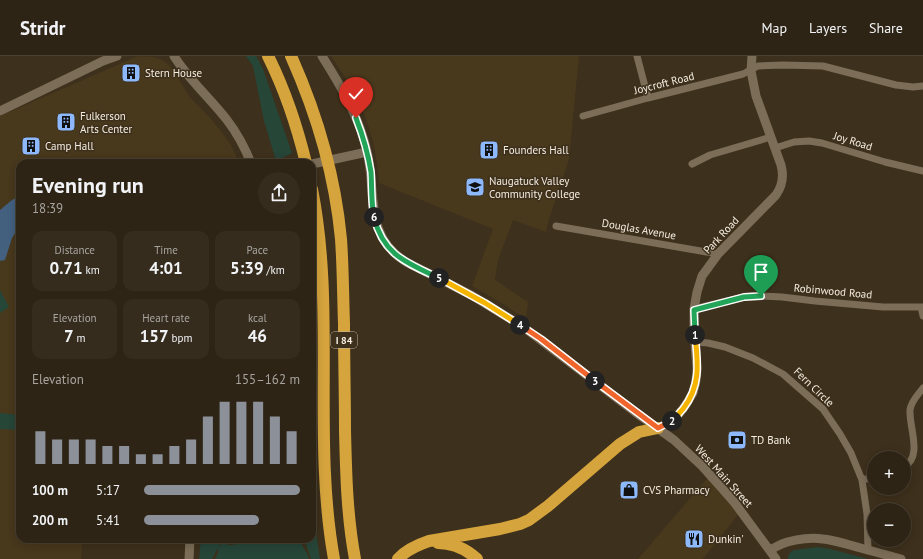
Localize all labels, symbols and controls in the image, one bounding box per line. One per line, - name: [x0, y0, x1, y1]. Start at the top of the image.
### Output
- text: Stridr: [20, 16, 65, 40]
- text: Map: [761, 19, 787, 37]
- text: Layers: [809, 19, 847, 37]
- text: Share: [869, 19, 903, 37]
- building icon: Stern House: [120, 62, 142, 84]
- place label: Stern House: [145, 66, 203, 80]
- street label: Joycroft Road: [631, 69, 696, 98]
- pin: [339, 77, 373, 118]
- icon: check: [345, 83, 367, 105]
- place label: Fulkerson Arts Center: [80, 109, 132, 136]
- building icon: Fulkerson Arts Center: [55, 111, 77, 133]
- street label: Joy Road: [831, 128, 874, 154]
- building icon: Camp Hall: [20, 135, 42, 157]
- place label: Camp Hall: [45, 139, 94, 153]
- building icon: Founders Hall: [478, 139, 500, 161]
- place label: Founders Hall: [503, 143, 569, 157]
- text: Evening run: [32, 171, 144, 199]
- button: share: [258, 172, 300, 214]
- place label: Naugatuck Valley Community College: [489, 174, 581, 201]
- school or university icon: Naugatuck Valley Community College: [464, 176, 486, 198]
- text: 18:39: [32, 200, 63, 217]
- pin: 6: [364, 207, 384, 227]
- text: 6: [371, 210, 377, 224]
- street label: Park Road: [700, 213, 742, 257]
- street label: Douglas Avenue: [601, 216, 678, 242]
- text: Distance: [55, 243, 95, 257]
- text: Time: [154, 243, 178, 257]
- text: Pace: [247, 243, 268, 257]
- pin: [744, 255, 778, 296]
- text: 0.71: [50, 257, 83, 279]
- text: 4:01: [149, 257, 183, 279]
- text: 5:39: [230, 257, 264, 279]
- icon: arrive: [750, 261, 772, 283]
- text: km: [83, 263, 100, 277]
- text: /km: [264, 263, 285, 277]
- pin: 5: [429, 268, 449, 288]
- text: 5: [436, 271, 442, 285]
- street label: Robinwood Road: [793, 281, 873, 301]
- text: Elevation: [53, 311, 97, 325]
- text: Heart rate: [142, 311, 190, 325]
- text: kcal: [248, 311, 267, 325]
- pin: 4: [510, 315, 530, 335]
- text: 4: [517, 318, 523, 332]
- text: 7: [64, 325, 74, 347]
- text: 157: [140, 325, 169, 347]
- text: 46: [248, 325, 267, 347]
- pin: 1: [685, 325, 705, 345]
- text: 1: [692, 328, 698, 342]
- text: m: [74, 331, 85, 345]
- text: bpm: [169, 331, 192, 345]
- road number: I 84: [331, 332, 357, 348]
- street label: Fern Circle: [791, 364, 837, 410]
- text: Elevation: [32, 371, 84, 388]
- text: 155–162 m: [235, 371, 300, 388]
- pin: 3: [585, 371, 605, 391]
- text: 3: [592, 374, 598, 388]
- pin: 2: [662, 411, 682, 431]
- text: 2: [669, 414, 675, 428]
- bank icon: TD Bank: [726, 429, 748, 451]
- place label: TD Bank: [751, 433, 791, 447]
- street label: West Main Street: [692, 442, 756, 510]
- map controls: [867, 451, 911, 547]
- button: +: [867, 451, 911, 495]
- shop icon: CVS Pharmacy: [618, 479, 640, 501]
- text: 100 m: [32, 482, 68, 499]
- text: 5:17: [96, 482, 120, 499]
- place label: CVS Pharmacy: [643, 483, 711, 497]
- button: −: [867, 503, 911, 547]
- text: 200 m: [32, 512, 68, 529]
- text: 5:41: [96, 512, 120, 529]
- restaurant icon: Dunkin': [683, 528, 705, 550]
- place label: Dunkin': [708, 532, 744, 546]

